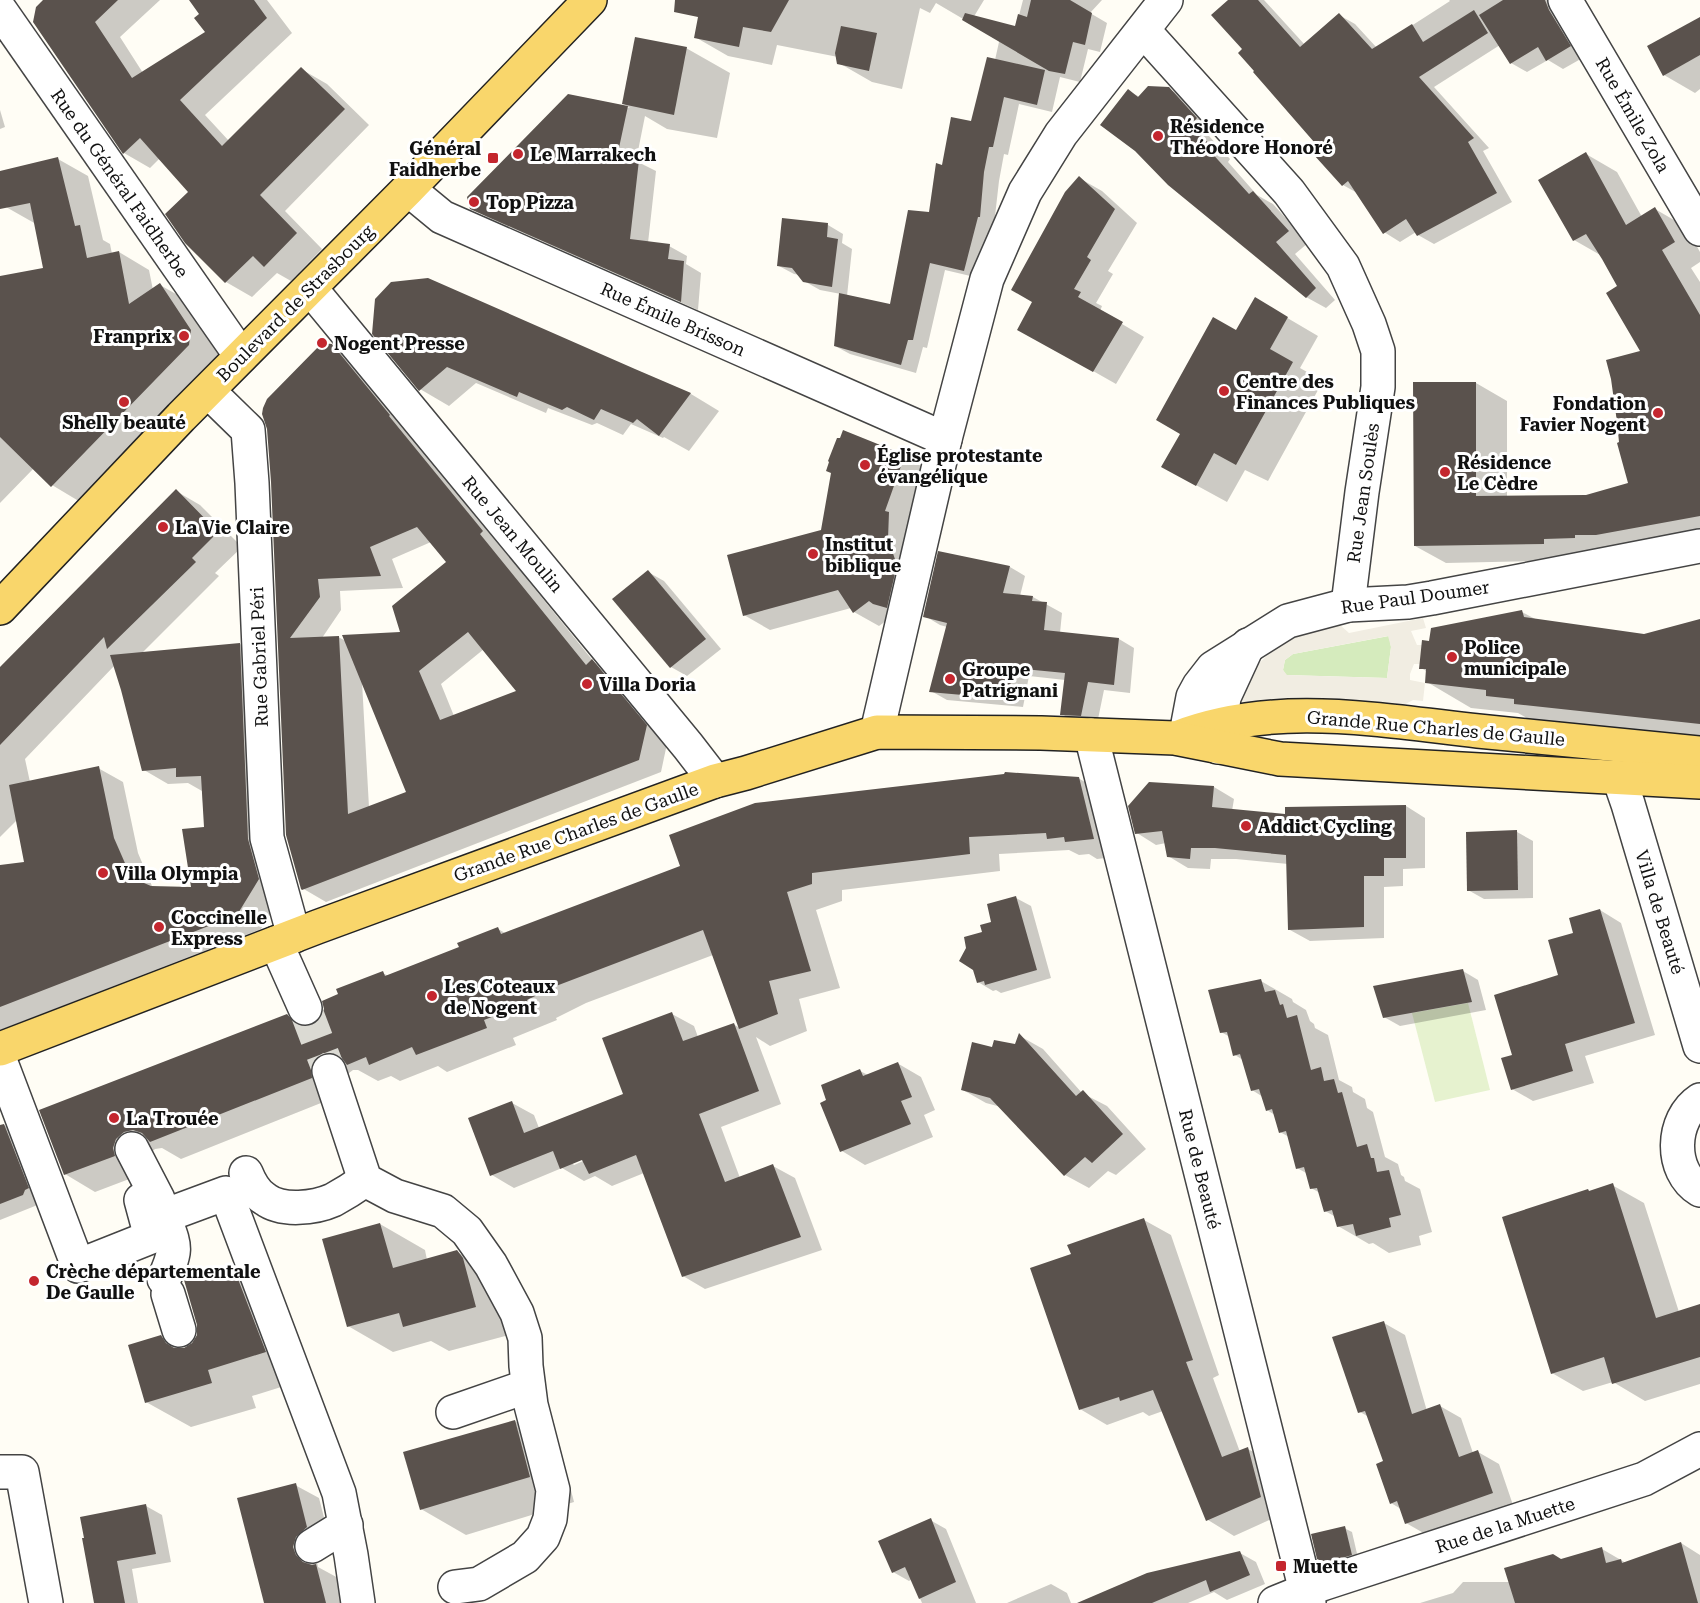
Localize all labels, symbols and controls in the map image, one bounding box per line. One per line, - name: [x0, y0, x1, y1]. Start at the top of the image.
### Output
- street label: Rue Émile Zola: [1592, 54, 1675, 176]
- street label: Rue du Général Faidherbe: [47, 85, 193, 281]
- place label: Résidence Théodore Honoré: [1170, 116, 1333, 158]
- marker: Résidence Théodore Honoré: [1151, 129, 1165, 143]
- place label: Général Faidherbe: [389, 138, 481, 180]
- place label: Le Marrakech: [530, 144, 656, 165]
- marker: Le Marrakech: [511, 147, 525, 161]
- marker: Général Faidherbe: [486, 151, 500, 165]
- place label: Top Pizza: [486, 192, 574, 213]
- marker: Top Pizza: [467, 195, 481, 209]
- street label: Boulevard de Strasbourg: [212, 220, 378, 386]
- street label: Rue Émile Brisson: [597, 278, 749, 361]
- place label: Franprix: [93, 326, 172, 347]
- marker: Franprix: [177, 329, 191, 343]
- place label: Nogent Presse: [334, 333, 465, 354]
- marker: Nogent Presse: [315, 336, 329, 350]
- place label: Centre des Finances Publiques: [1236, 371, 1415, 413]
- marker: Centre des Finances Publiques: [1217, 384, 1231, 398]
- place label: Fondation Favier Nogent: [1520, 393, 1646, 435]
- marker: Shelly beauté: [117, 395, 131, 409]
- marker: Fondation Favier Nogent: [1651, 406, 1665, 420]
- place label: Shelly beauté: [62, 412, 186, 433]
- street label: Rue Jean Soulès: [1343, 422, 1383, 564]
- place label: Église protestante évangélique: [877, 444, 1043, 487]
- place label: Résidence Le Cèdre: [1457, 452, 1552, 494]
- marker: Église protestante évangélique: [858, 458, 872, 472]
- marker: Résidence Le Cèdre: [1438, 465, 1452, 479]
- street label: Rue Jean Moulin: [458, 471, 568, 597]
- place label: La Vie Claire: [175, 517, 290, 538]
- marker: La Vie Claire: [156, 520, 170, 534]
- place label: Institut biblique: [825, 534, 902, 576]
- marker: Institut biblique: [806, 547, 820, 561]
- street label: Rue Paul Doumer: [1339, 576, 1491, 618]
- street label: Rue Gabriel Péri: [246, 586, 272, 728]
- place label: Police municipale: [1464, 637, 1567, 679]
- marker: Police municipale: [1445, 650, 1459, 664]
- place label: Groupe Patrignani: [962, 659, 1058, 701]
- marker: Groupe Patrignani: [943, 672, 957, 686]
- place label: Villa Doria: [599, 674, 696, 695]
- marker: Villa Doria: [580, 677, 594, 691]
- street label: Grande Rue Charles de Gaulle: [1306, 706, 1566, 750]
- street label: Grande Rue Charles de Gaulle: [451, 778, 701, 886]
- place label: Addict Cycling: [1258, 816, 1393, 837]
- marker: Addict Cycling: [1239, 819, 1253, 833]
- street label: Villa de Beauté: [1631, 847, 1689, 977]
- place label: Villa Olympia: [115, 863, 239, 884]
- marker: Villa Olympia: [96, 866, 110, 880]
- place label: Coccinelle Express: [171, 907, 267, 949]
- marker: Coccinelle Express: [152, 920, 166, 934]
- place label: Les Coteaux de Nogent: [444, 976, 555, 1018]
- marker: Les Coteaux de Nogent: [425, 989, 439, 1003]
- street label: Rue de Beauté: [1175, 1107, 1225, 1231]
- place label: La Trouée: [126, 1108, 219, 1129]
- marker: La Trouée: [107, 1111, 121, 1125]
- place label: Crèche départementale De Gaulle: [46, 1261, 261, 1303]
- marker: Crèche départementale De Gaulle: [27, 1274, 41, 1288]
- street label: Rue de la Muette: [1433, 1493, 1577, 1557]
- place label: Muette: [1293, 1556, 1358, 1577]
- marker: Muette: [1274, 1559, 1288, 1573]

